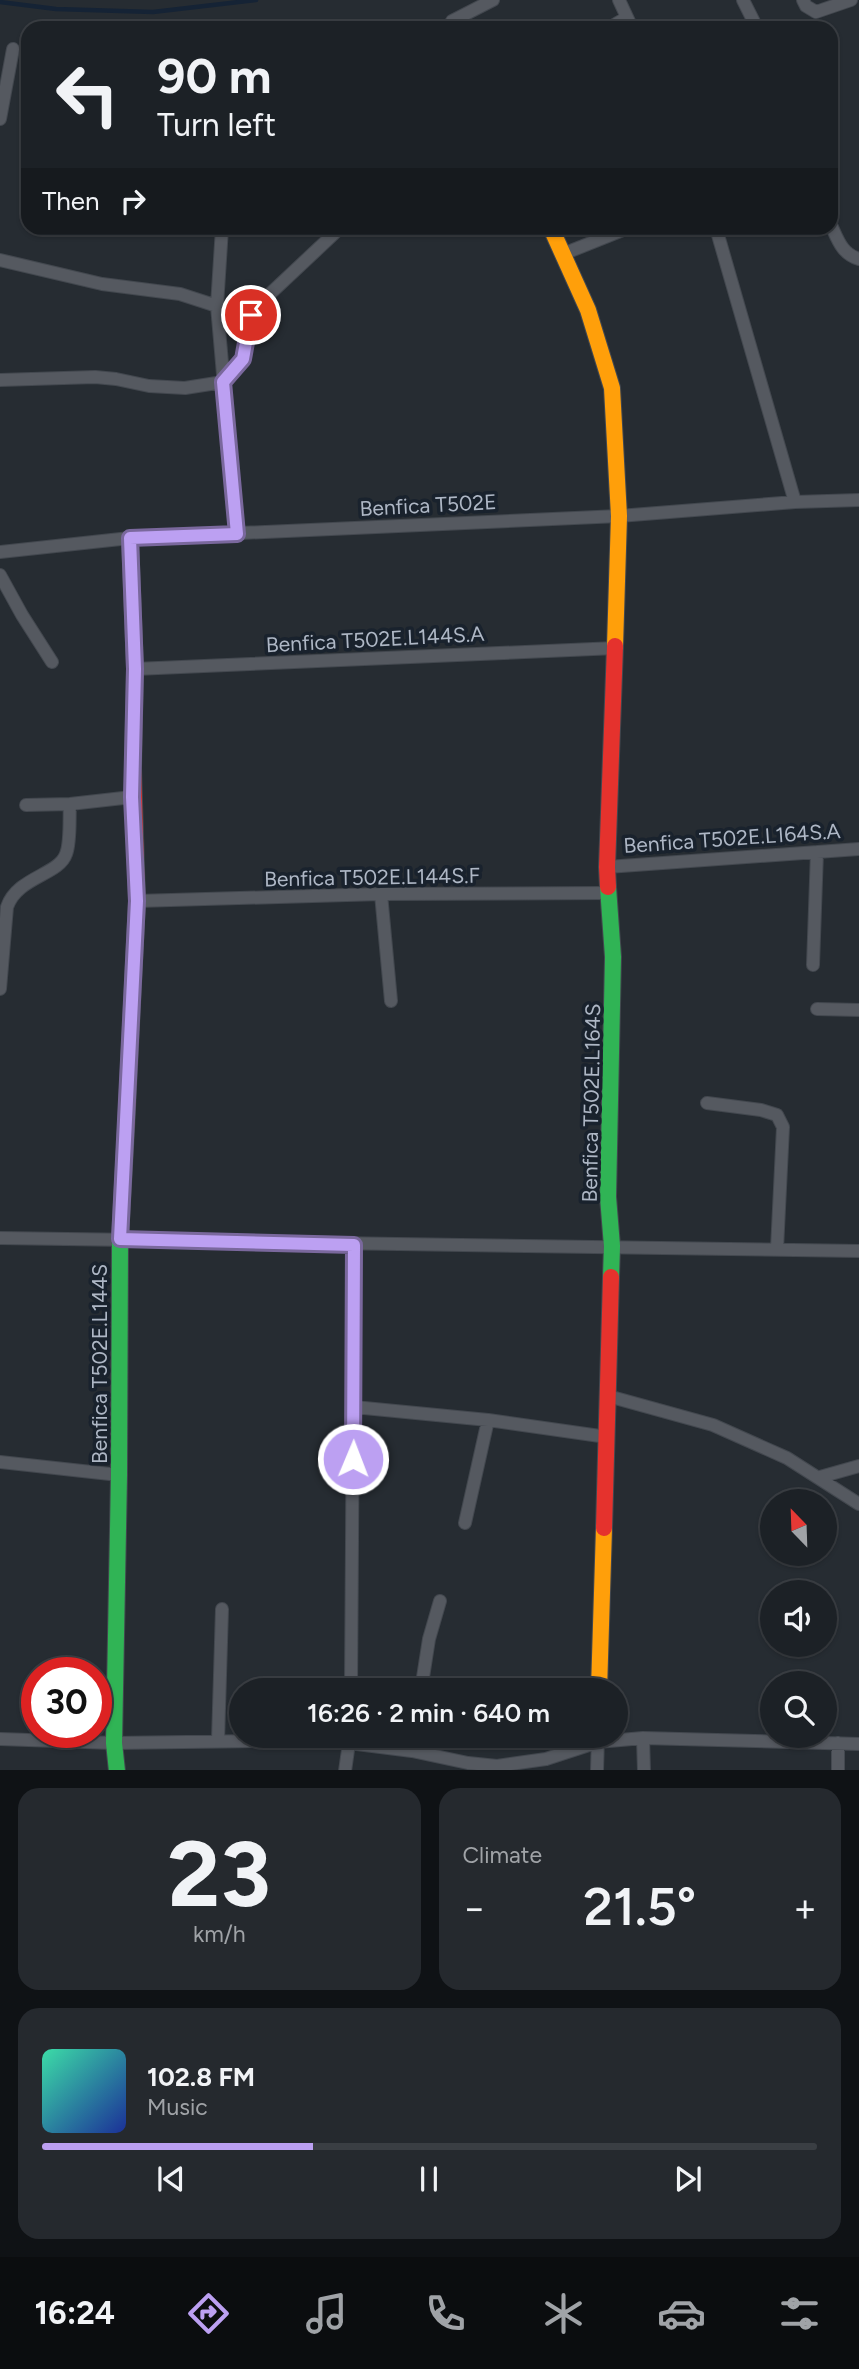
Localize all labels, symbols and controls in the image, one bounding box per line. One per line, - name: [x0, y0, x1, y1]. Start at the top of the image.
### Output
- text: 90 m: [157, 46, 272, 105]
- icon: left: [42, 49, 133, 140]
- text: Turn left: [157, 106, 276, 144]
- icon: right: [114, 182, 152, 220]
- text: Then: [42, 185, 100, 217]
- pin: [221, 285, 281, 345]
- icon: arrive: [232, 296, 270, 334]
- street label: Benfica T502E: [359, 489, 497, 521]
- street label: Benfica T502E.L144S.A: [265, 621, 485, 657]
- street label: Benfica T502E.L164S.A: [623, 818, 841, 858]
- street label: Benfica T502E.L144S.F: [264, 863, 480, 891]
- street label: Benfica T502E.L164S: [577, 1003, 605, 1203]
- street label: Benfica T502E.L144S: [87, 1264, 112, 1464]
- position arrow: [316, 1422, 390, 1496]
- north arrow: [760, 1489, 836, 1566]
- map controls: [760, 1489, 837, 1748]
- button: sound: [760, 1580, 837, 1657]
- speed limit sign: 30: [21, 1657, 112, 1748]
- button: search: [760, 1671, 837, 1748]
- text: 16:26 · 2 min · 640 m: [307, 1697, 550, 1729]
- text: 23: [168, 1820, 271, 1929]
- text: Climate: [463, 1841, 542, 1869]
- text: 21.5°: [583, 1876, 696, 1938]
- text: −: [463, 1885, 486, 1931]
- text: +: [793, 1885, 817, 1931]
- text: km/h: [193, 1920, 246, 1948]
- text: 102.8 FM: [147, 2061, 255, 2093]
- text: Music: [147, 2093, 208, 2121]
- icon: previous: [152, 2160, 190, 2198]
- icon: pause: [410, 2160, 448, 2198]
- icon: next: [669, 2160, 707, 2198]
- icon: directions: [184, 2289, 233, 2338]
- icon: music: [302, 2289, 351, 2338]
- icon: phone: [421, 2289, 470, 2338]
- icon: climate: [539, 2289, 588, 2338]
- icon: car: [657, 2289, 706, 2338]
- icon: filters: [775, 2289, 824, 2338]
- text: 16:24: [35, 2294, 115, 2332]

